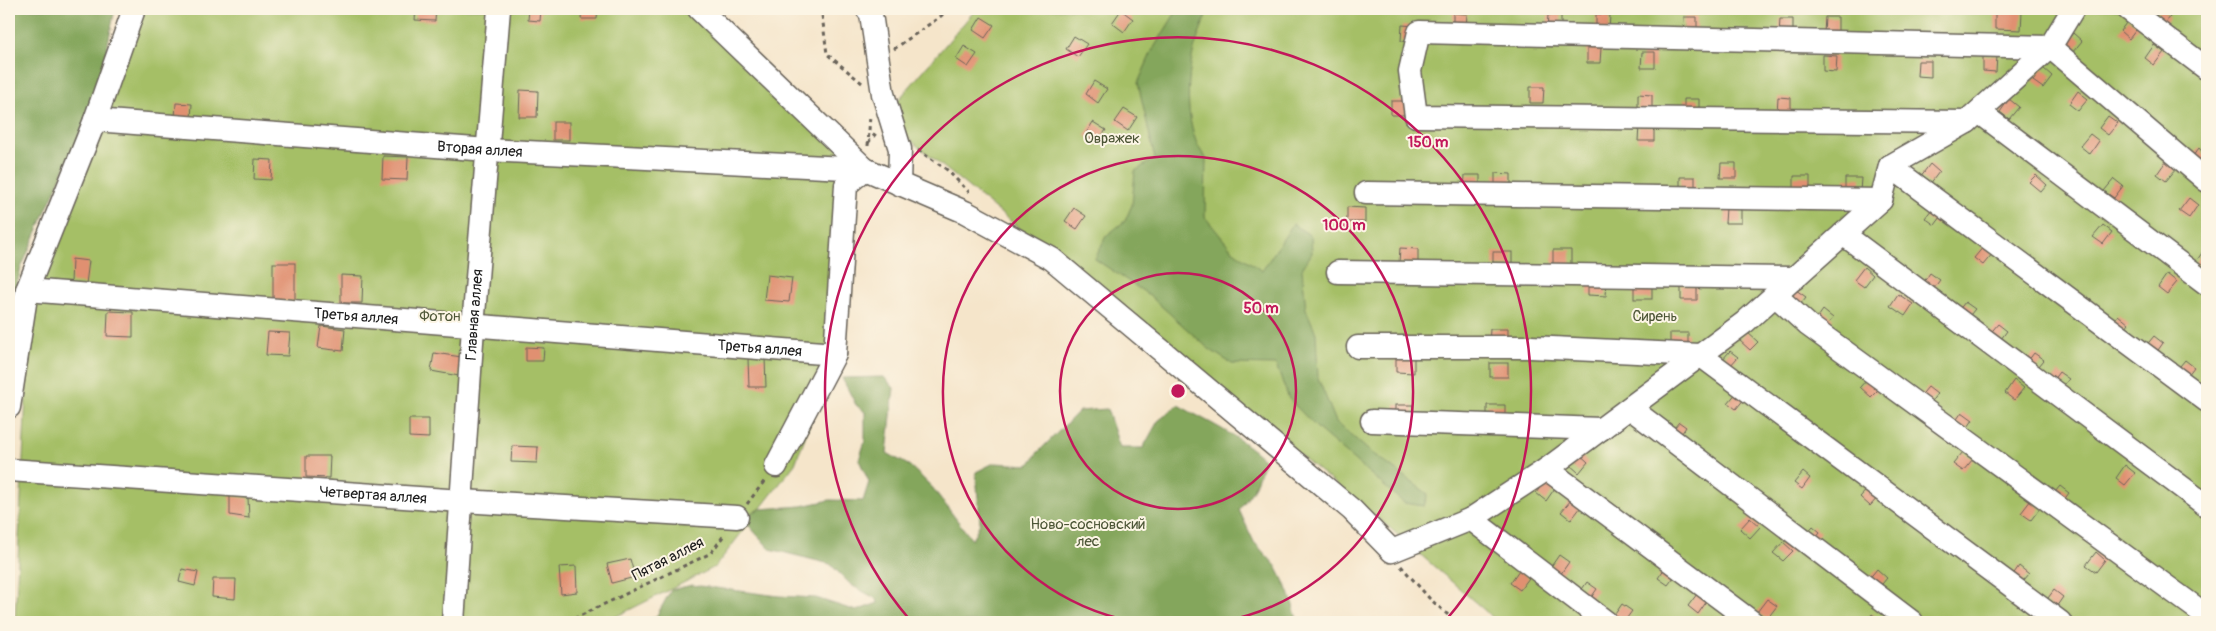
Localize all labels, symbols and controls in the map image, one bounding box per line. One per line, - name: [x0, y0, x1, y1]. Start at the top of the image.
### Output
- park label: Овражек: [1084, 129, 1140, 148]
- text: 150 m: [1408, 133, 1448, 152]
- street label: Вторая аллея: [436, 137, 523, 161]
- text: 100 m: [1323, 216, 1365, 235]
- street label: Главная аллея: [461, 268, 487, 361]
- text: 50 m: [1244, 299, 1278, 318]
- street label: Третья аллея: [313, 303, 399, 329]
- park label: Фотон: [419, 307, 461, 326]
- park label: Сирень: [1633, 307, 1677, 326]
- street label: Третья аллея: [717, 335, 803, 361]
- centre of rings: [1169, 382, 1187, 400]
- street label: Четвертая аллея: [319, 482, 428, 508]
- park label: Ново-сосновский лес: [1031, 515, 1145, 551]
- street label: Пятая аллея: [629, 533, 707, 585]

